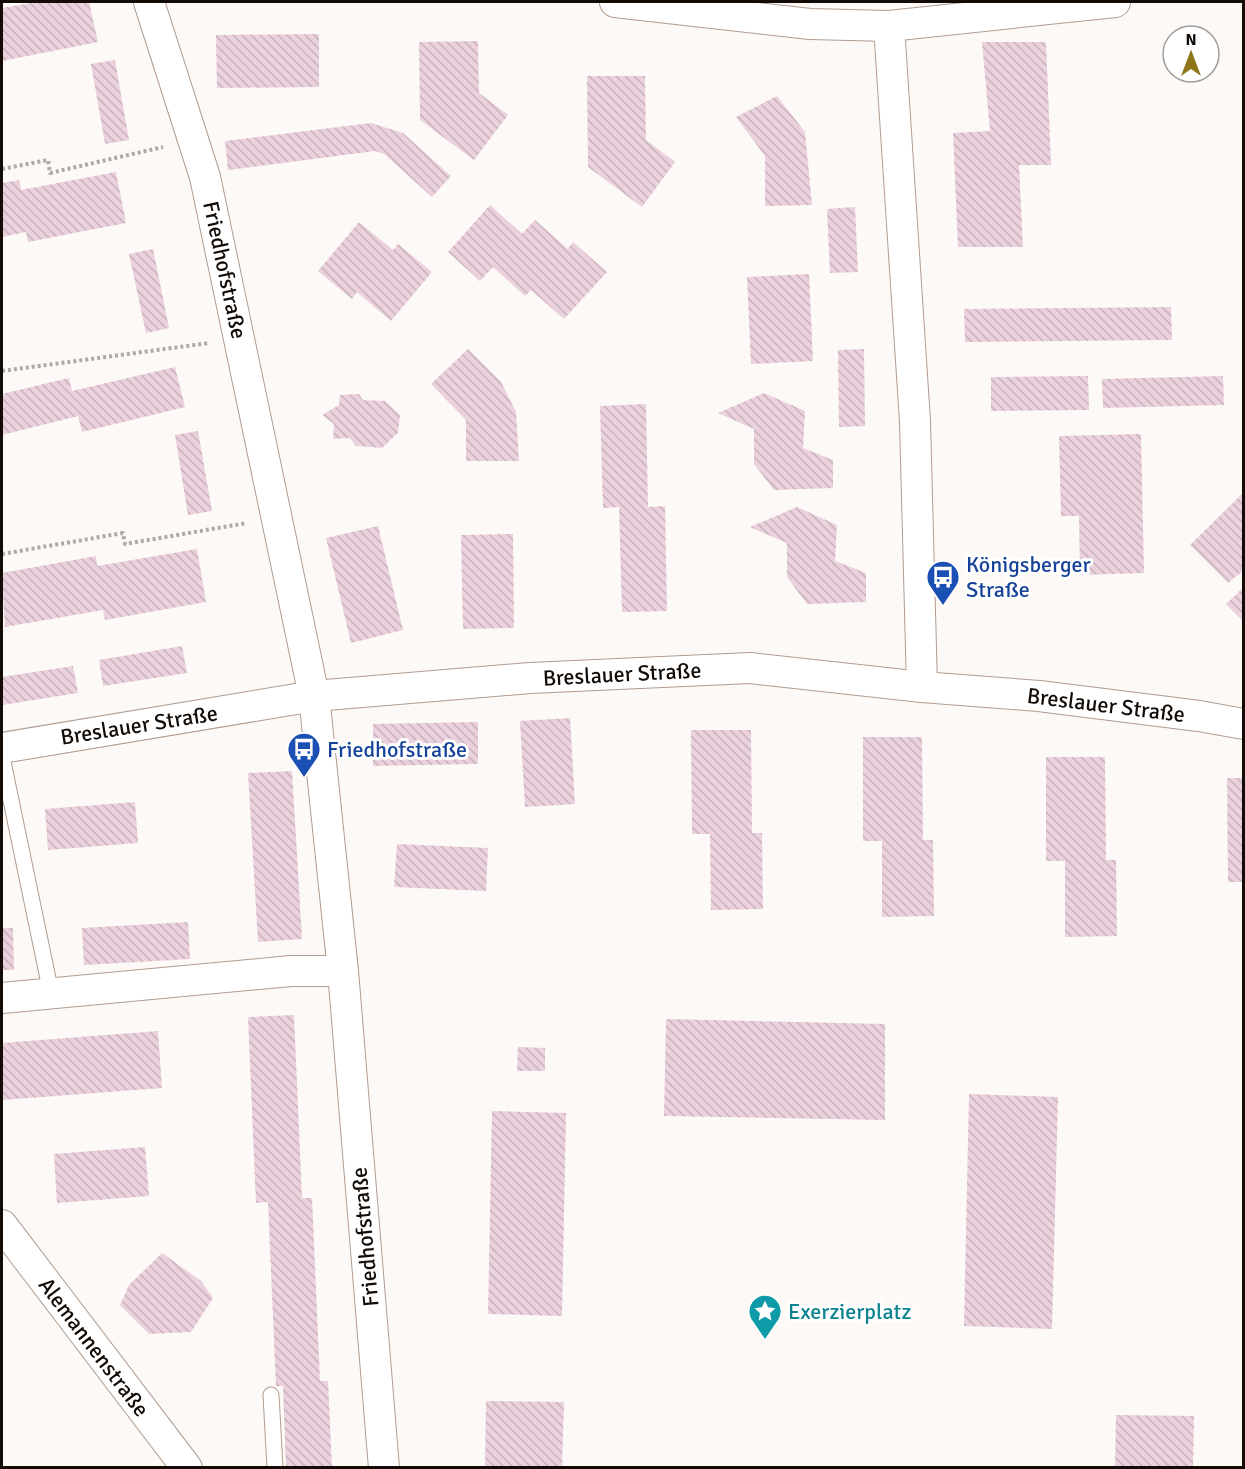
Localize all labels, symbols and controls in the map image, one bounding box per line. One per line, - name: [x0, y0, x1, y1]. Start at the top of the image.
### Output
- north arrow: [1161, 24, 1221, 84]
- text: N: [1185, 30, 1197, 50]
- street label: Friedhofstraße: [197, 199, 253, 341]
- place label: Königsberger Straße: [966, 551, 1091, 603]
- bus stop icon: Königsberger Straße: [925, 559, 961, 606]
- street label: Breslauer Straße: [542, 656, 702, 692]
- street label: Breslauer Straße: [1026, 682, 1186, 728]
- street label: Breslauer Straße: [59, 699, 219, 751]
- bus stop icon: Friedhofstraße: [286, 731, 322, 778]
- place label: Friedhofstraße: [327, 736, 467, 763]
- street label: Friedhofstraße: [345, 1166, 385, 1308]
- street label: Alemannenstraße: [33, 1272, 155, 1422]
- place icon: Exerzierplatz: [747, 1293, 783, 1340]
- place label: Exerzierplatz: [788, 1298, 911, 1325]

